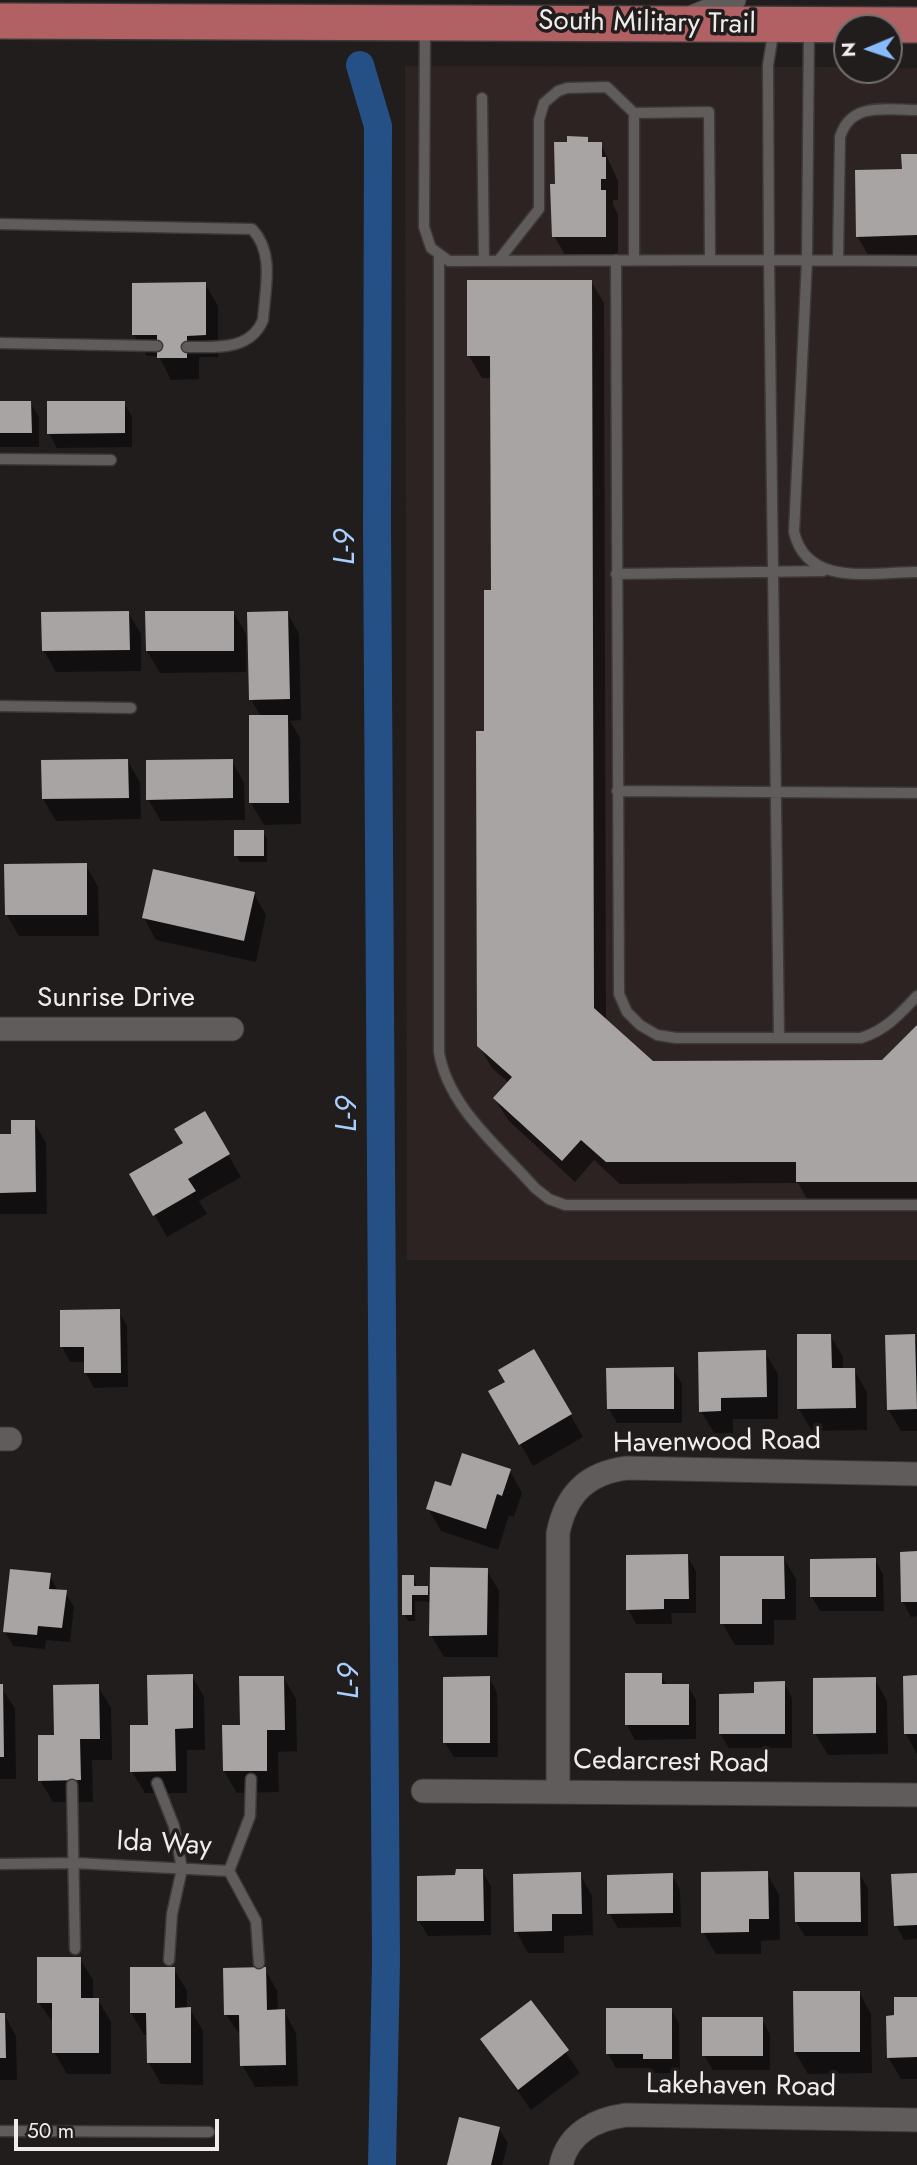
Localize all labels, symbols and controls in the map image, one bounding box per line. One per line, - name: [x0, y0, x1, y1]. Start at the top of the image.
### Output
- street label: South Military Trail: [538, 5, 756, 43]
- north arrow: [833, 14, 903, 84]
- text: N: [835, 42, 862, 58]
- water label: L-9: [329, 529, 365, 565]
- street label: Sunrise Drive: [37, 982, 195, 1016]
- water label: L-9: [331, 1096, 367, 1132]
- street label: Havenwood Road: [613, 1424, 821, 1462]
- water label: L-9: [333, 1663, 369, 1699]
- street label: Cedarcrest Road: [573, 1744, 769, 1782]
- street label: Ida Way: [116, 1826, 212, 1864]
- street label: Lakehaven Road: [646, 2069, 836, 2105]
- scale bar: [18, 2106, 222, 2150]
- text: 50 m: [27, 2116, 74, 2146]

